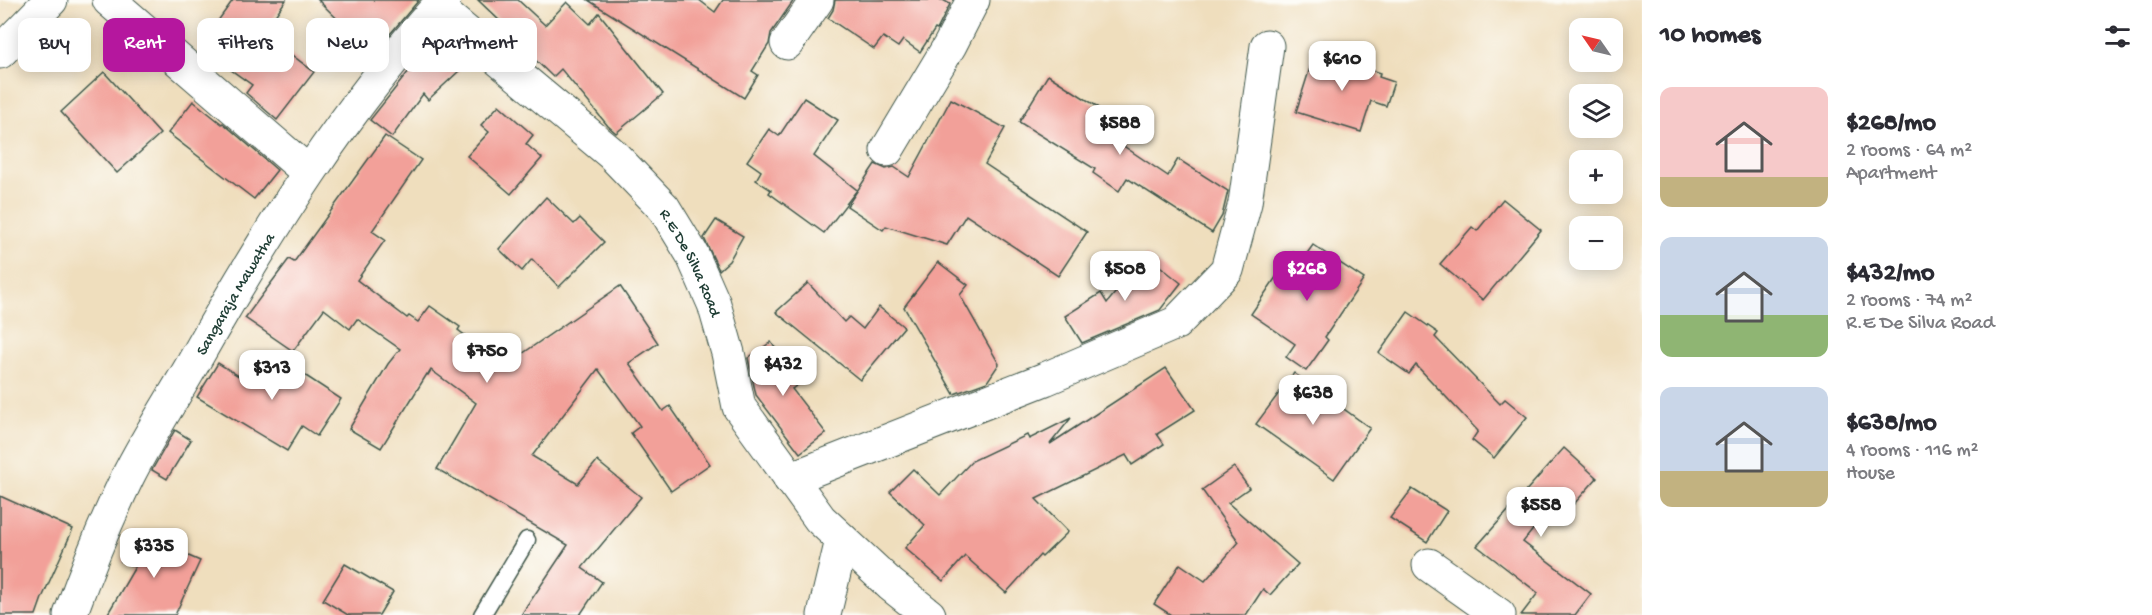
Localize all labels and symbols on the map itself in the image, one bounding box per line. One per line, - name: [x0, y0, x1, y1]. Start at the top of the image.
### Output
- north arrow: [1569, 18, 1623, 72]
- pin: $610: [1306, 41, 1378, 92]
- pin: $588: [1084, 105, 1156, 156]
- street label: R.E De Silva Road: [654, 206, 724, 321]
- street label: Sangaraja Mawatha: [194, 229, 281, 360]
- pin: $508: [1089, 251, 1161, 302]
- pin: $268: [1271, 251, 1343, 302]
- pin: $750: [451, 333, 523, 384]
- pin: $432: [747, 346, 819, 397]
- pin: $313: [236, 350, 308, 401]
- pin: $638: [1277, 375, 1349, 426]
- pin: $558: [1505, 487, 1577, 538]
- pin: $335: [118, 528, 190, 579]

